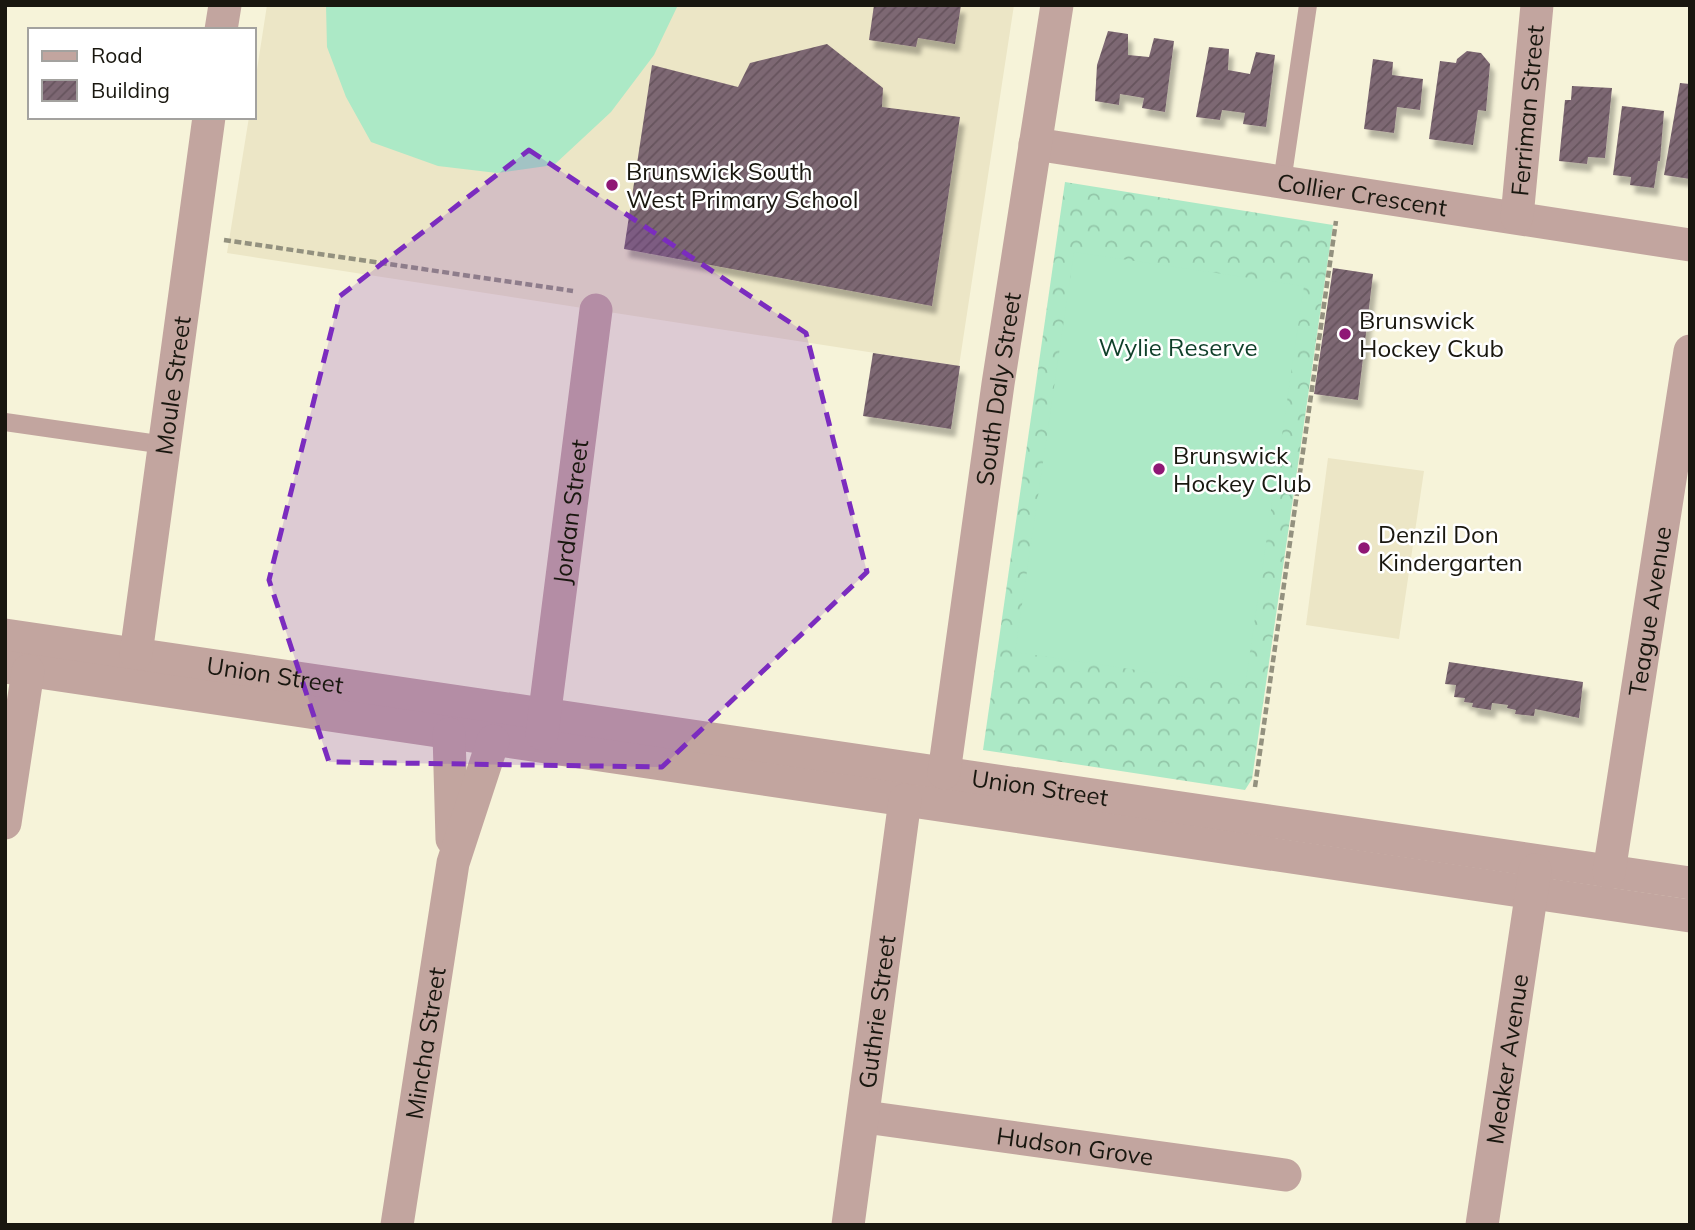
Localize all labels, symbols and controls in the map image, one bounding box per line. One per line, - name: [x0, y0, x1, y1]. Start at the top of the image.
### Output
- street label: Ferriman Street: [1504, 24, 1550, 197]
- legend: [28, 28, 256, 119]
- text: Road: [91, 42, 142, 68]
- text: Building: [91, 77, 170, 103]
- place label: Brunswick South West Primary School: [626, 156, 859, 214]
- street label: Collier Crescent: [1275, 167, 1449, 222]
- marker: Brunswick South West Primary School: [604, 177, 620, 193]
- street label: South Daly Street: [969, 290, 1027, 487]
- place label: Brunswick Hockey Ckub: [1359, 305, 1504, 363]
- street label: Moule Street: [148, 314, 197, 457]
- marker: Brunswick Hockey Ckub: [1337, 326, 1353, 342]
- park label: Wylie Reserve: [1099, 332, 1257, 362]
- street label: Jordan Street: [546, 438, 594, 586]
- place label: Brunswick Hockey Club: [1173, 440, 1311, 498]
- marker: Brunswick Hockey Club: [1151, 461, 1167, 477]
- place label: Denzil Don Kindergarten: [1378, 519, 1523, 577]
- street label: Teague Avenue: [1622, 524, 1678, 698]
- marker: Denzil Don Kindergarten: [1356, 540, 1372, 556]
- street label: Union Street: [205, 650, 345, 700]
- street label: Union Street: [970, 762, 1110, 812]
- street label: Guthrie Street: [851, 934, 902, 1090]
- street label: Mincha Street: [399, 965, 452, 1121]
- street label: Meaker Avenue: [1479, 972, 1534, 1146]
- street label: Hudson Grove: [995, 1120, 1155, 1172]

